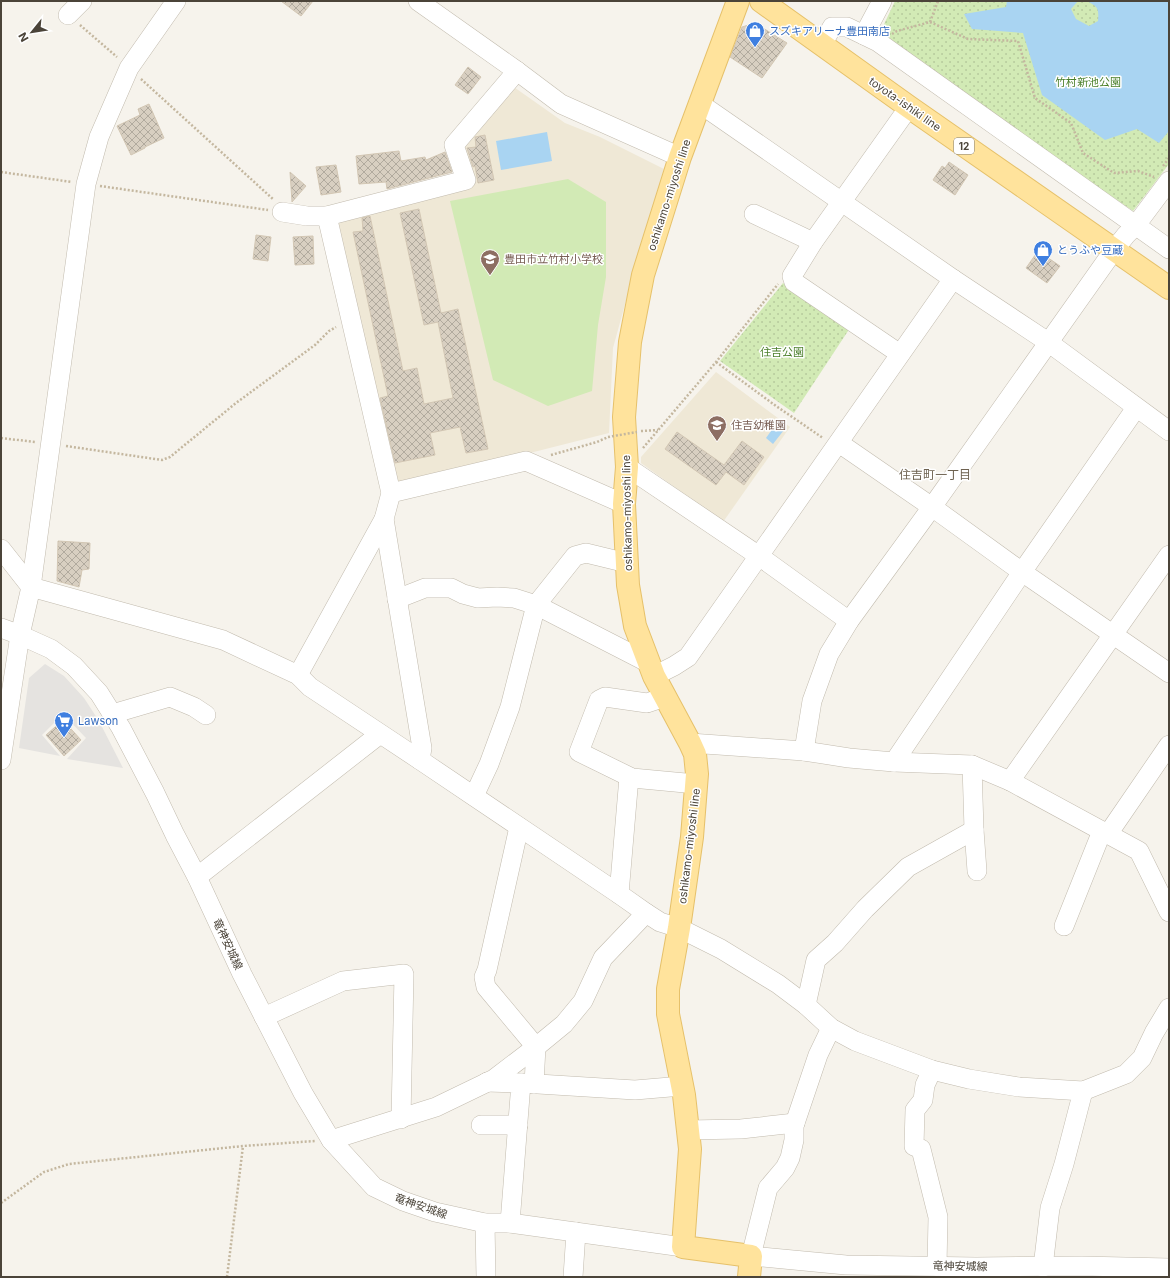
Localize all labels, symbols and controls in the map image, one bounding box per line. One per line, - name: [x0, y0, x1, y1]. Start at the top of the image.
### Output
- north arrow: [12, 12, 52, 52]
- shop icon: スズキアリーナ豊田南店: [744, 20, 766, 48]
- place label: スズキアリーナ豊田南店: [769, 24, 890, 38]
- text: N: [15, 30, 31, 44]
- street label: toyota-ishiki line: [866, 74, 944, 134]
- park label: 竹村新池公園: [1055, 75, 1121, 89]
- street label: oshikamo-miyoshi line: [644, 138, 694, 252]
- road number: 12: [954, 138, 974, 154]
- shop icon: とうふや豆蔵: [1032, 239, 1054, 267]
- place label: とうふや豆蔵: [1057, 243, 1123, 257]
- school or university icon: 豊田市立竹村小学校: [479, 248, 501, 276]
- place label: 豊田市立竹村小学校: [504, 252, 603, 266]
- park label: 住吉公園: [760, 345, 804, 359]
- school or university icon: 住吉幼稚園: [706, 414, 728, 442]
- place label: 住吉幼稚園: [731, 418, 786, 432]
- street label: oshikamo-miyoshi line: [619, 455, 635, 571]
- district label: 住吉町一丁目: [899, 467, 971, 482]
- supermarket icon: Lawson: [53, 710, 75, 738]
- place label: Lawson: [78, 714, 118, 728]
- street label: oshikamo-miyoshi line: [675, 787, 703, 905]
- street label: 竜神安城線: [210, 916, 246, 972]
- street label: 竜神安城線: [393, 1190, 449, 1222]
- street label: 竜神安城線: [932, 1259, 988, 1273]

